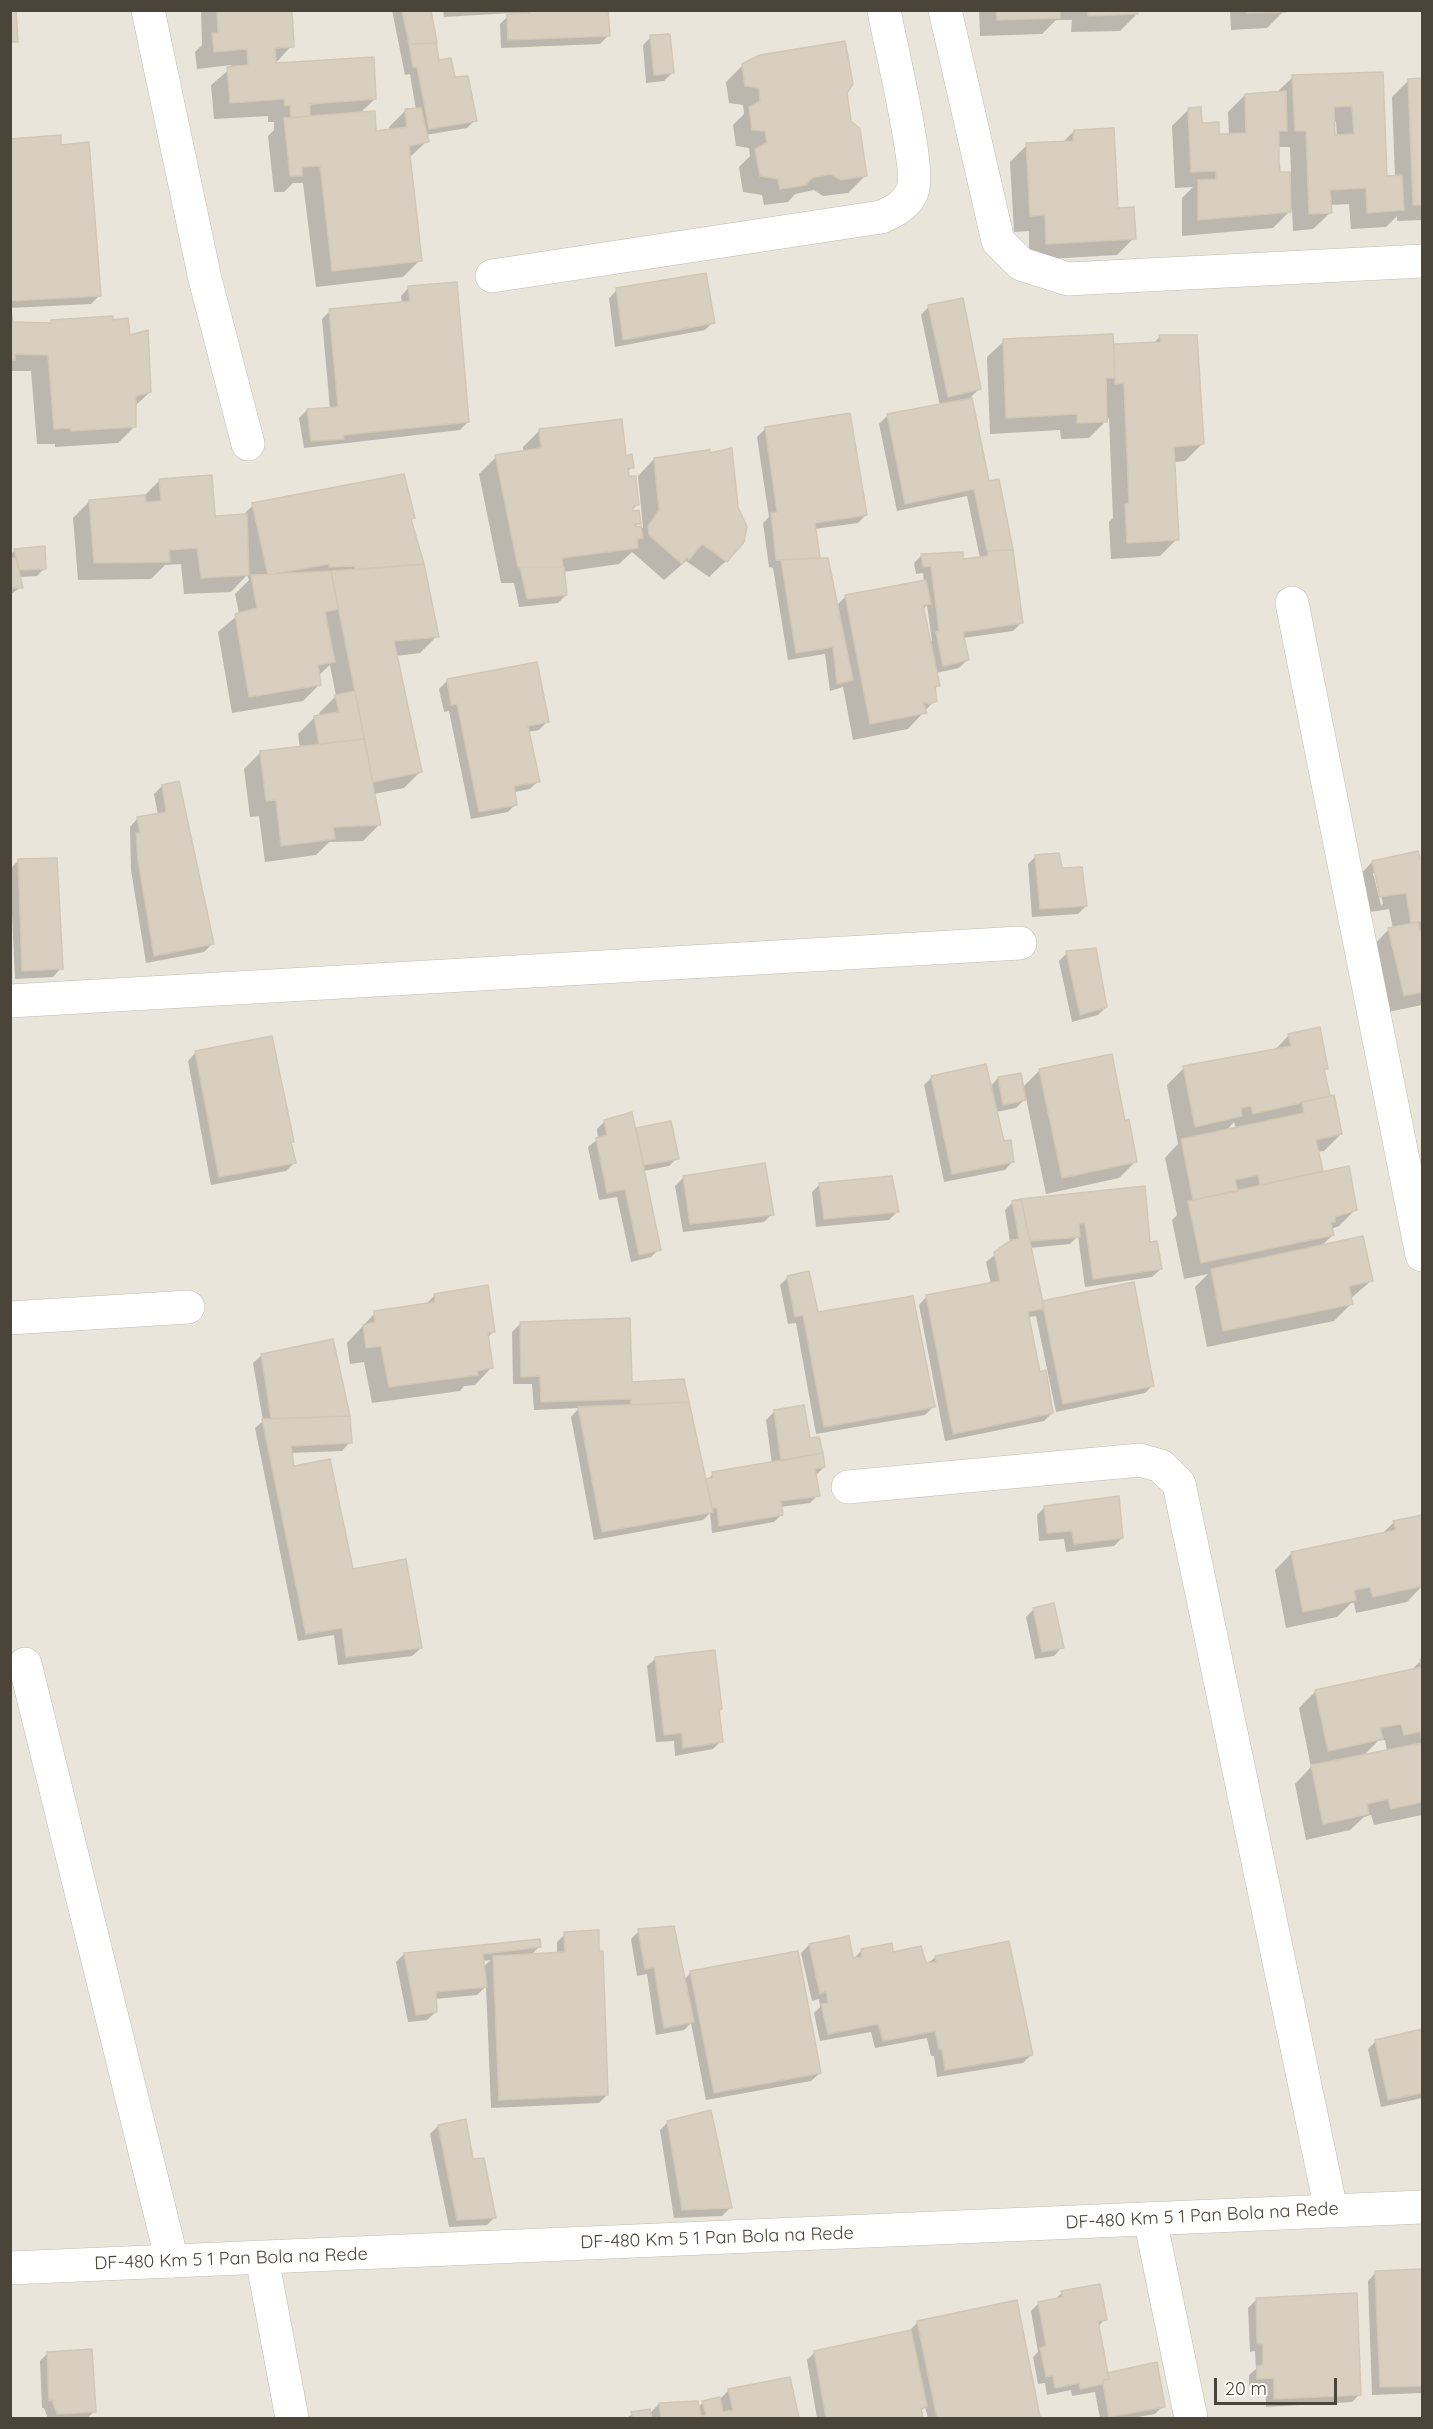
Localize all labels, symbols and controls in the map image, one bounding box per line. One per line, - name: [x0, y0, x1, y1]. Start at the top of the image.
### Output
- street label: DF-480 Km 5 1 Pan Bola na Rede: [1065, 2198, 1339, 2234]
- street label: DF-480 Km 5 1 Pan Bola na Rede: [580, 2222, 854, 2254]
- street label: DF-480 Km 5 1 Pan Bola na Rede: [94, 2243, 368, 2275]
- scale bar: [1217, 2366, 1340, 2404]
- text: 20 m: [1225, 2377, 1267, 2400]

